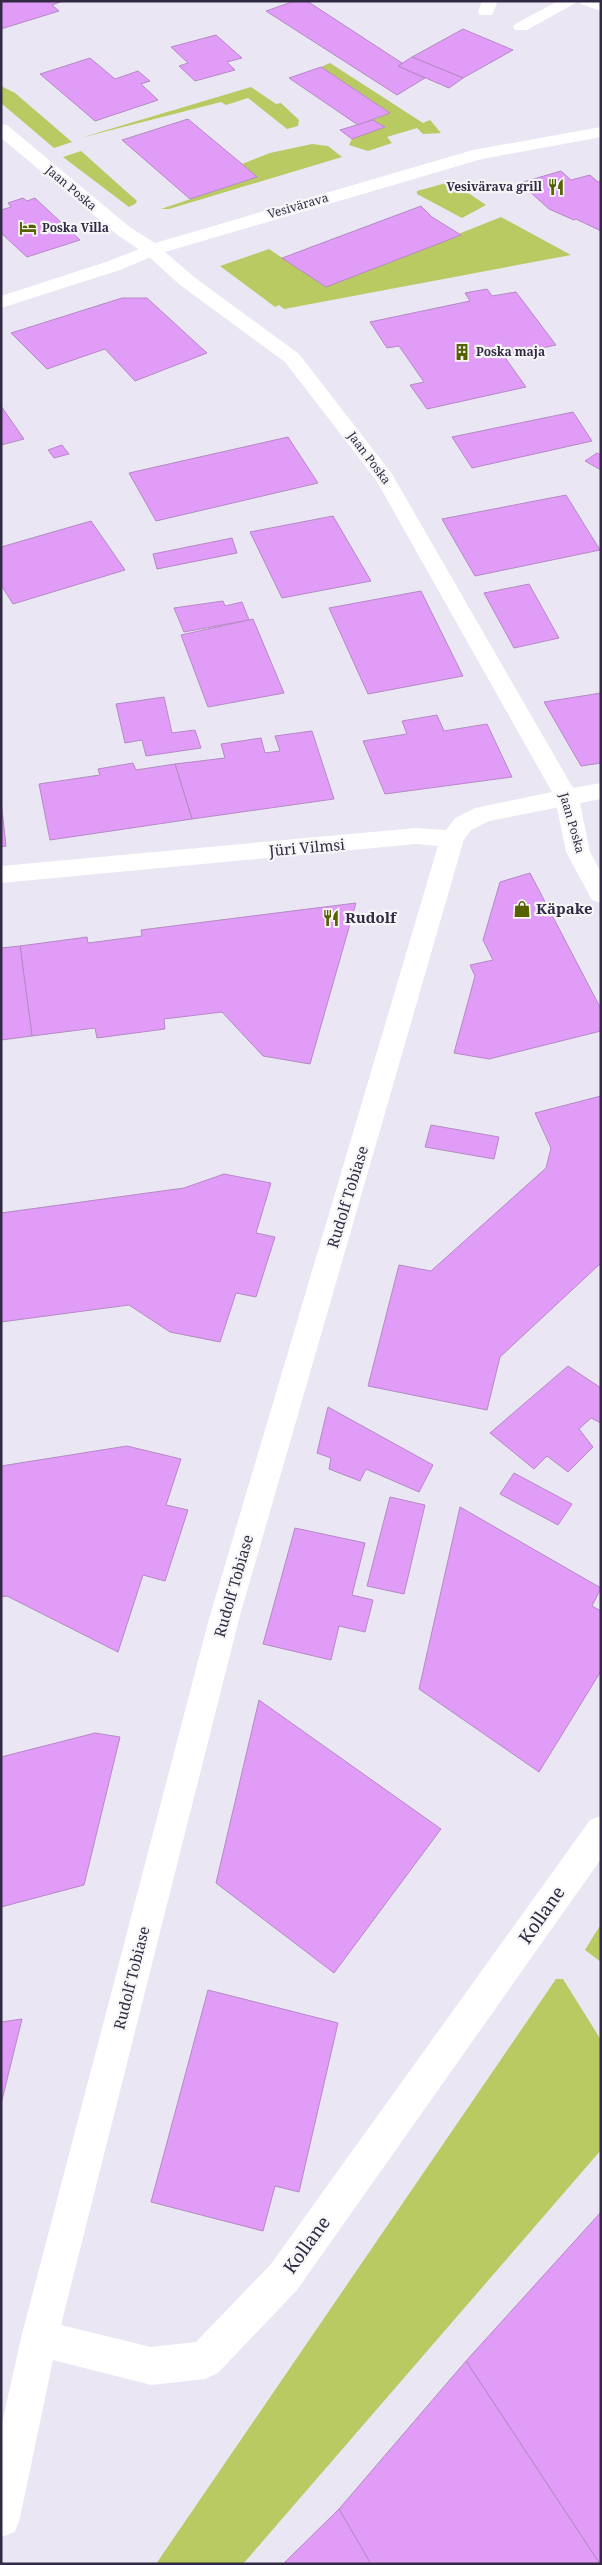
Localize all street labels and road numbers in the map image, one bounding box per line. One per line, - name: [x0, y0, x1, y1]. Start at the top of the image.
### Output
- street label: Jaan Poska: [41, 161, 101, 214]
- street label: Vesivärava: [265, 189, 331, 222]
- street label: Jaan Poska: [343, 427, 395, 488]
- street label: Jaan Poska: [555, 790, 589, 855]
- street label: Jüri Vilmsi: [267, 834, 346, 860]
- street label: Rudolf Tobiase: [322, 1143, 372, 1250]
- street label: Rudolf Tobiase: [209, 1532, 257, 1639]
- street label: Kollane: [513, 1881, 570, 1948]
- street label: Rudolf Tobiase: [109, 1924, 154, 2031]
- street label: Kollane: [277, 2211, 335, 2278]

